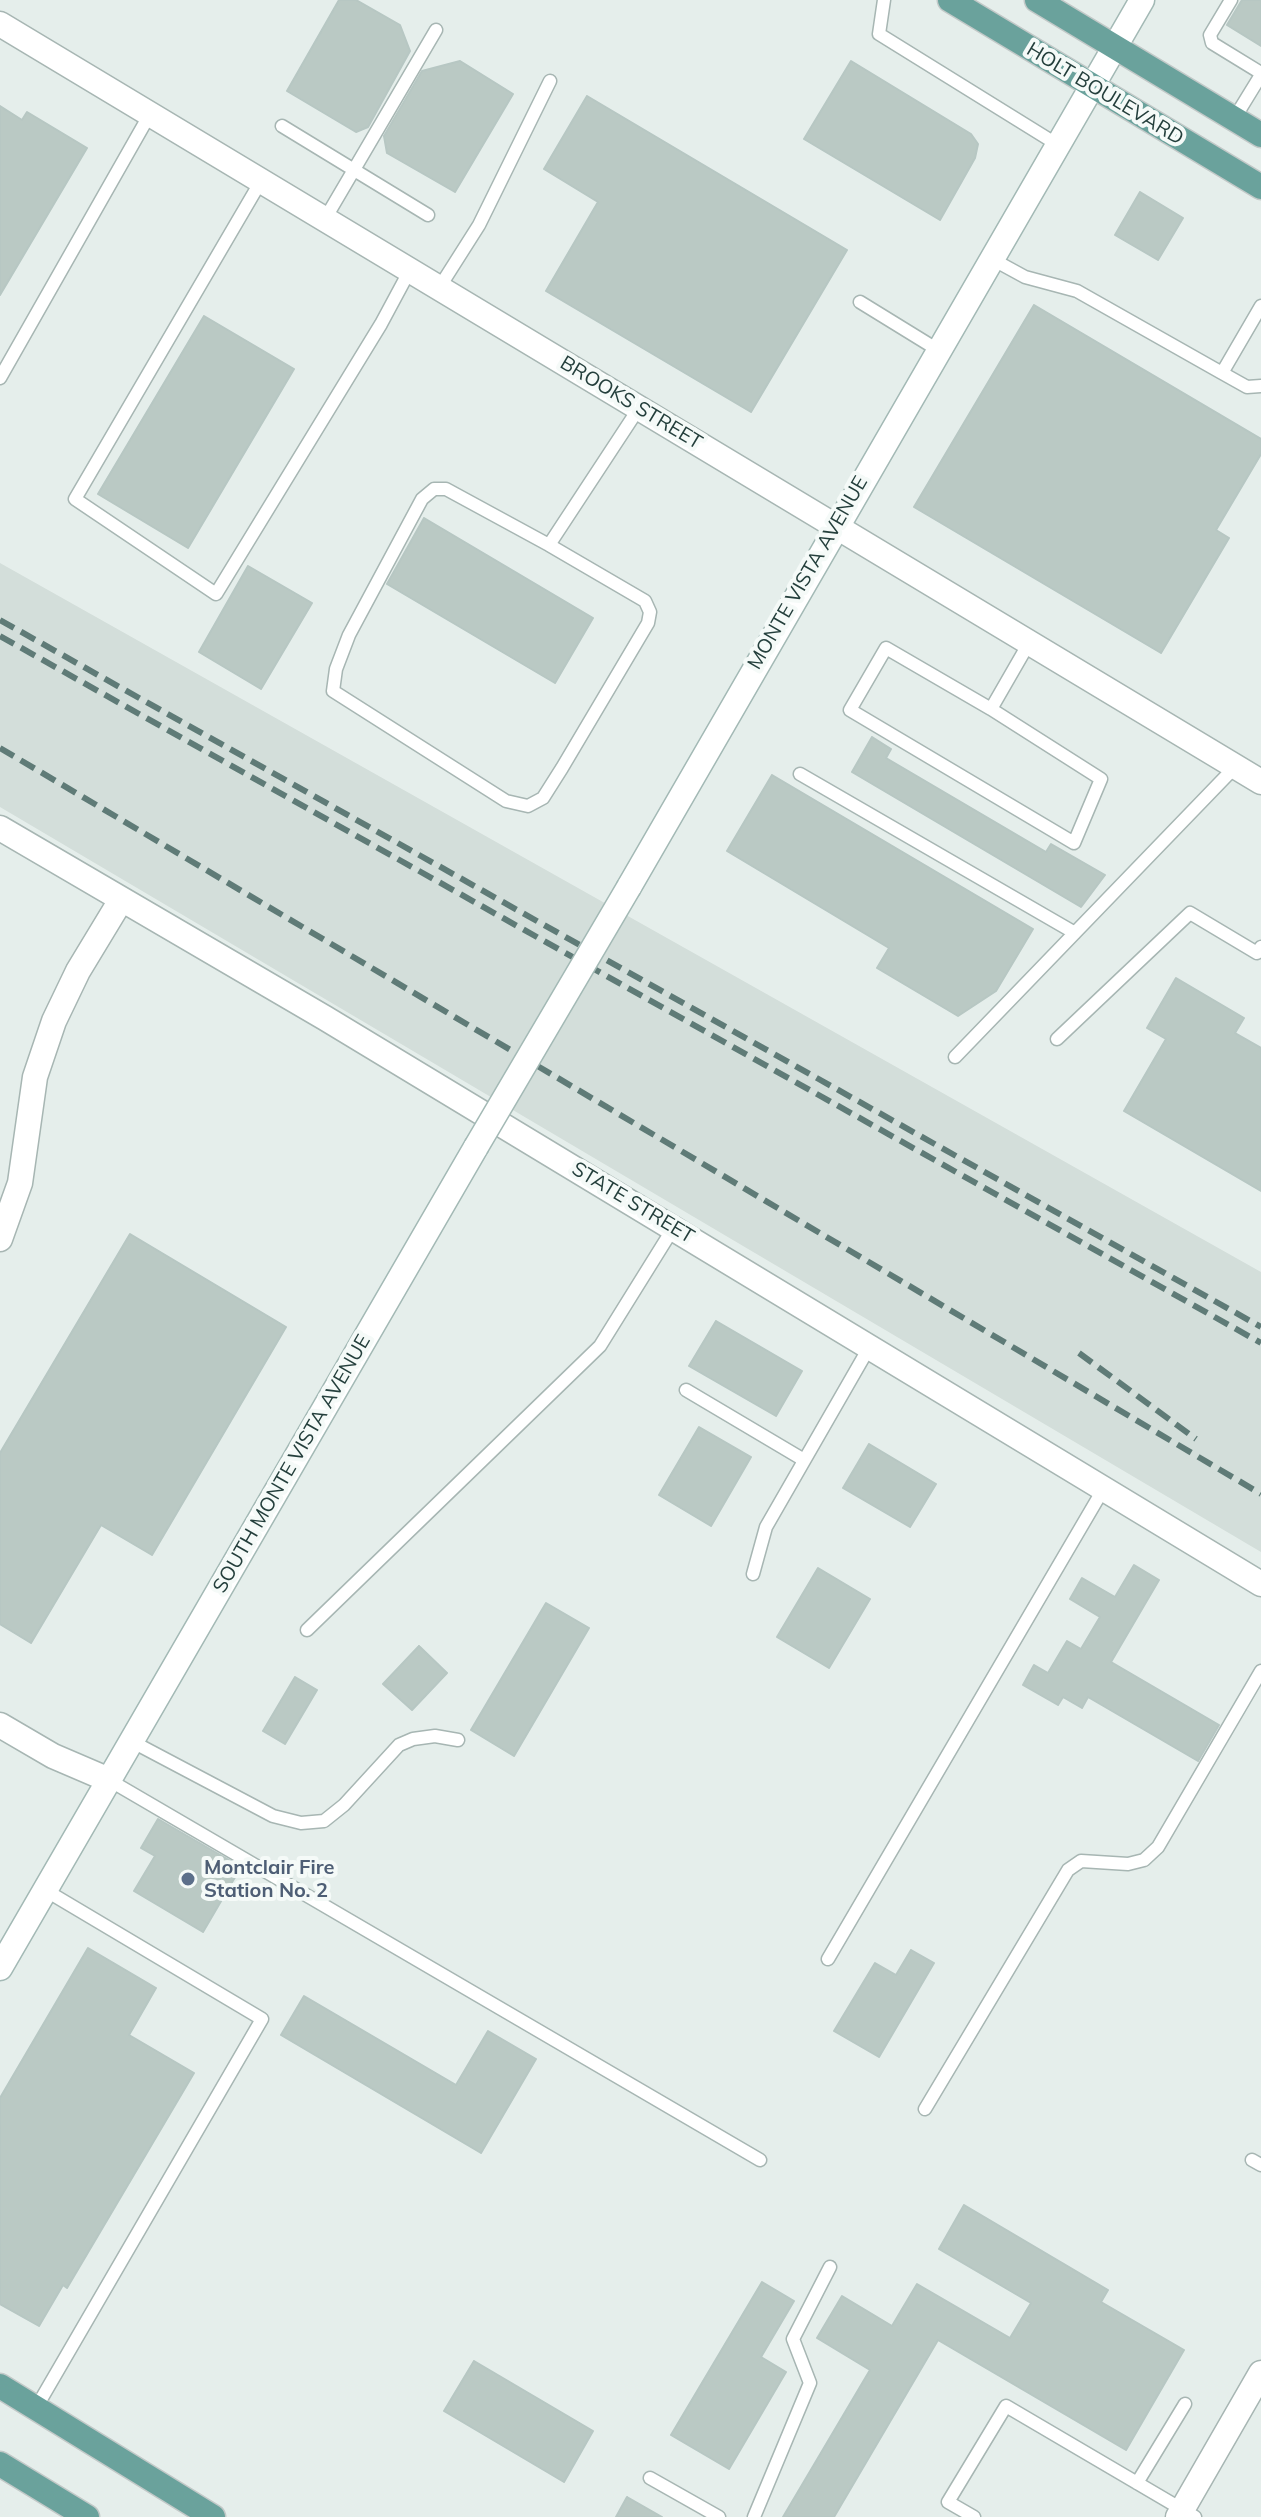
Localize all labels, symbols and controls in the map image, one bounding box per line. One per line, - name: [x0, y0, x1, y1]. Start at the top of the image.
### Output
- street label: HOLT BOULEVARD: [1022, 38, 1188, 150]
- street label: BROOKS STREET: [556, 351, 706, 455]
- street label: MONTE VISTA AVENUE: [743, 472, 873, 674]
- street label: STATE STREET: [568, 1157, 698, 1249]
- street label: SOUTH MONTE VISTA AVENUE: [208, 1331, 376, 1597]
- place label: Montclair Fire Station No. 2: [204, 1856, 334, 1903]
- marker: Montclair Fire Station No. 2: [179, 1870, 197, 1888]

